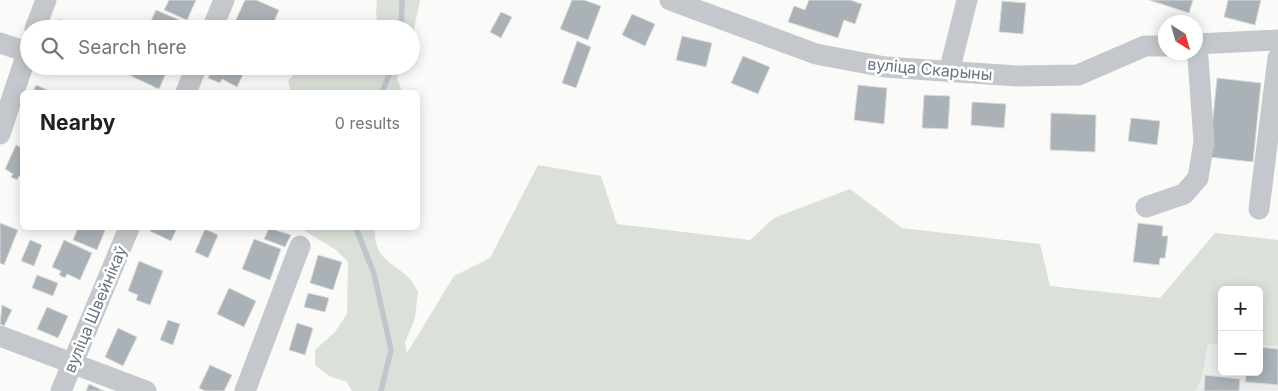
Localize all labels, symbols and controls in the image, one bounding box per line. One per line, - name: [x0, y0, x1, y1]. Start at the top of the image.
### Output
- north arrow: [1158, 15, 1203, 60]
- search box: [20, 20, 420, 75]
- icon: search: [38, 34, 66, 62]
- text: Search here: [78, 36, 187, 59]
- street label: вуліца Скарыны: [867, 54, 993, 84]
- text: Nearby: [40, 110, 115, 135]
- text: 0 results: [335, 113, 400, 133]
- street label: вуліца Швейнікаў: [59, 242, 131, 376]
- map controls: [1218, 286, 1263, 376]
- button: +: [1218, 286, 1263, 331]
- button: −: [1218, 331, 1263, 376]

